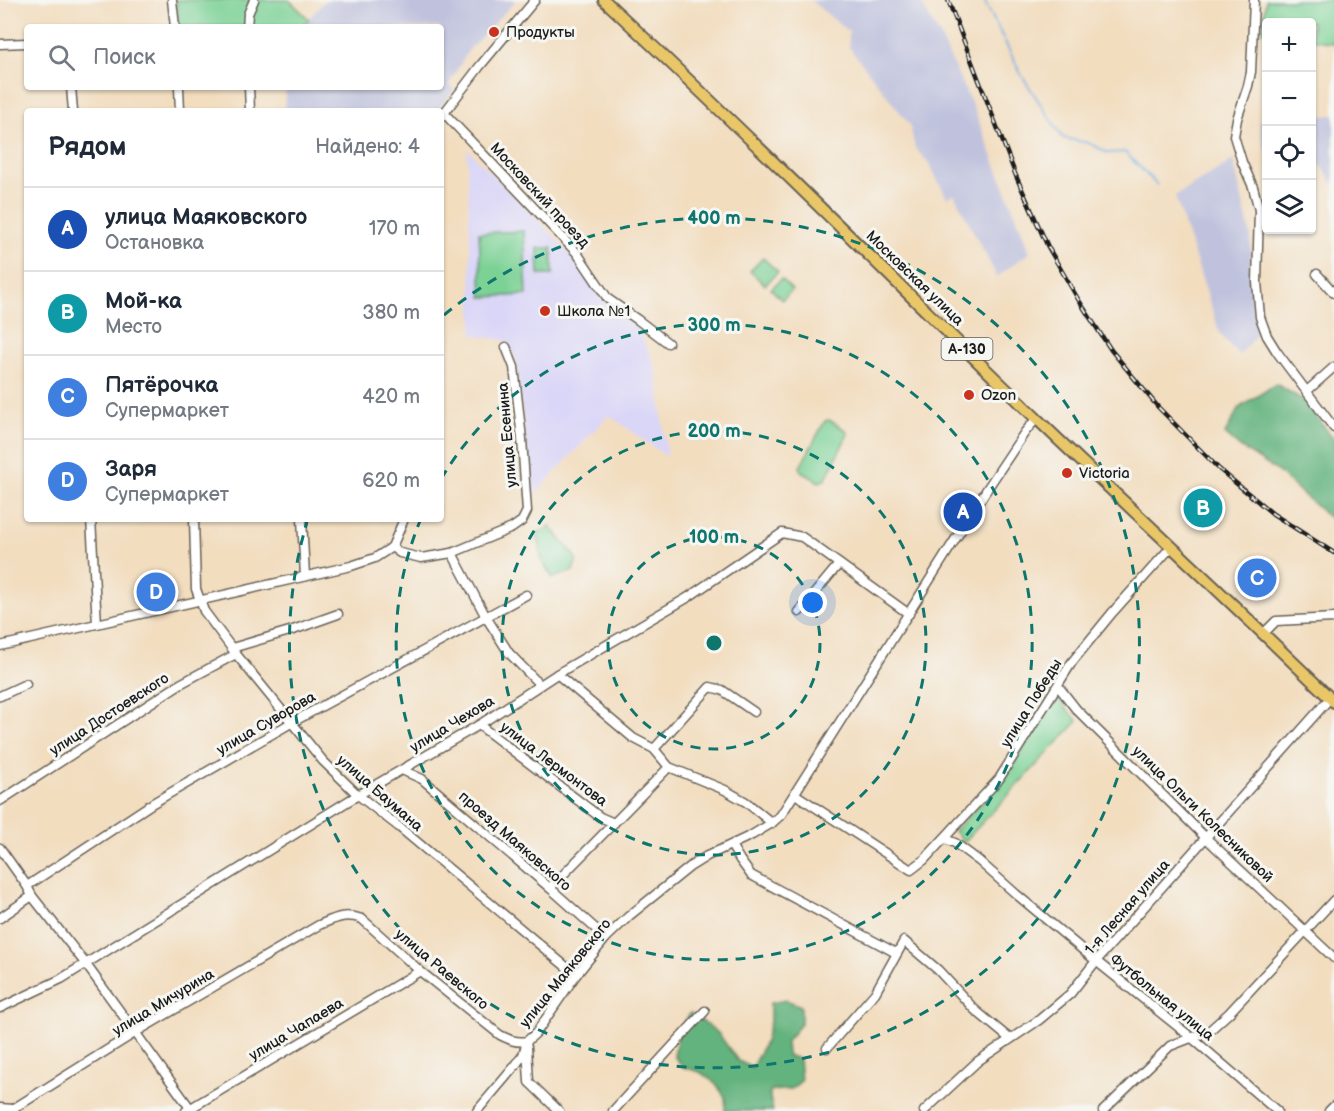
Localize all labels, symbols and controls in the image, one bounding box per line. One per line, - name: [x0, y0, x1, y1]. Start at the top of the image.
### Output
- map controls: [1262, 18, 1316, 234]
- button: +: [1262, 18, 1316, 72]
- place label: Продукты: [506, 23, 575, 42]
- search box: [24, 24, 444, 90]
- marker: Продукты: [487, 25, 501, 39]
- icon: search: [45, 41, 78, 74]
- text: Поиск: [93, 44, 156, 71]
- button: −: [1262, 72, 1316, 126]
- button: locate: [1262, 126, 1316, 180]
- text: Рядом: [48, 132, 126, 163]
- text: Найдено: 4: [315, 135, 420, 159]
- street label: Московский проезд: [486, 139, 593, 252]
- button: layers: [1262, 180, 1316, 234]
- text: улица Маяковского: [105, 204, 307, 231]
- text: 400 m: [687, 208, 741, 229]
- text: A: [61, 217, 74, 241]
- text: 170 m: [369, 217, 420, 241]
- street label: Московская улица: [862, 227, 968, 330]
- text: Остановка: [105, 231, 204, 255]
- text: Мой-ка: [105, 288, 182, 315]
- text: B: [60, 301, 75, 325]
- text: 380 m: [362, 301, 420, 325]
- place label: Школа №1: [557, 302, 630, 321]
- marker: Школа №1: [538, 304, 552, 318]
- text: Место: [105, 315, 162, 339]
- text: 300 m: [687, 315, 741, 336]
- road number: А-130: [942, 338, 992, 360]
- text: Пятёрочка: [105, 372, 218, 399]
- street label: улица Есенина: [493, 382, 522, 488]
- text: C: [60, 385, 75, 409]
- text: 420 m: [362, 385, 420, 409]
- place label: Ozon: [981, 386, 1016, 405]
- marker: Ozon: [962, 388, 976, 402]
- text: Супермаркет: [105, 399, 229, 423]
- text: 200 m: [687, 421, 741, 442]
- text: Заря: [105, 456, 157, 483]
- place label: Victoria: [1079, 464, 1130, 483]
- marker: Victoria: [1060, 466, 1074, 480]
- text: D: [61, 469, 74, 493]
- text: 620 m: [362, 469, 420, 493]
- text: Супермаркет: [105, 483, 229, 507]
- pin: B: [1184, 486, 1222, 530]
- pin: A: [944, 490, 982, 534]
- text: 100 m: [689, 527, 739, 548]
- pin: C: [1238, 556, 1276, 600]
- pin: D: [136, 570, 176, 614]
- your location: [798, 588, 827, 617]
- centre of rings: [704, 633, 724, 653]
- street label: улица Победы: [997, 655, 1066, 751]
- street label: улица Достоевского: [46, 669, 173, 760]
- street label: улица Суворова: [213, 687, 319, 759]
- street label: улица Чехова: [407, 692, 498, 757]
- street label: улица Лермонтова: [496, 718, 611, 811]
- street label: улица Ольги Колесниковой: [1128, 742, 1277, 887]
- street label: улица Баумана: [333, 751, 427, 836]
- street label: проезд Маяковского: [454, 787, 575, 896]
- street label: 1-я Лесная улица: [1081, 856, 1174, 959]
- street label: улица Маяковского: [516, 915, 615, 1032]
- street label: улица Раевского: [391, 925, 492, 1014]
- street label: Футбольная улица: [1106, 950, 1218, 1045]
- street label: улица Мичурина: [109, 965, 218, 1040]
- street label: улица Чапаева: [245, 994, 347, 1065]

